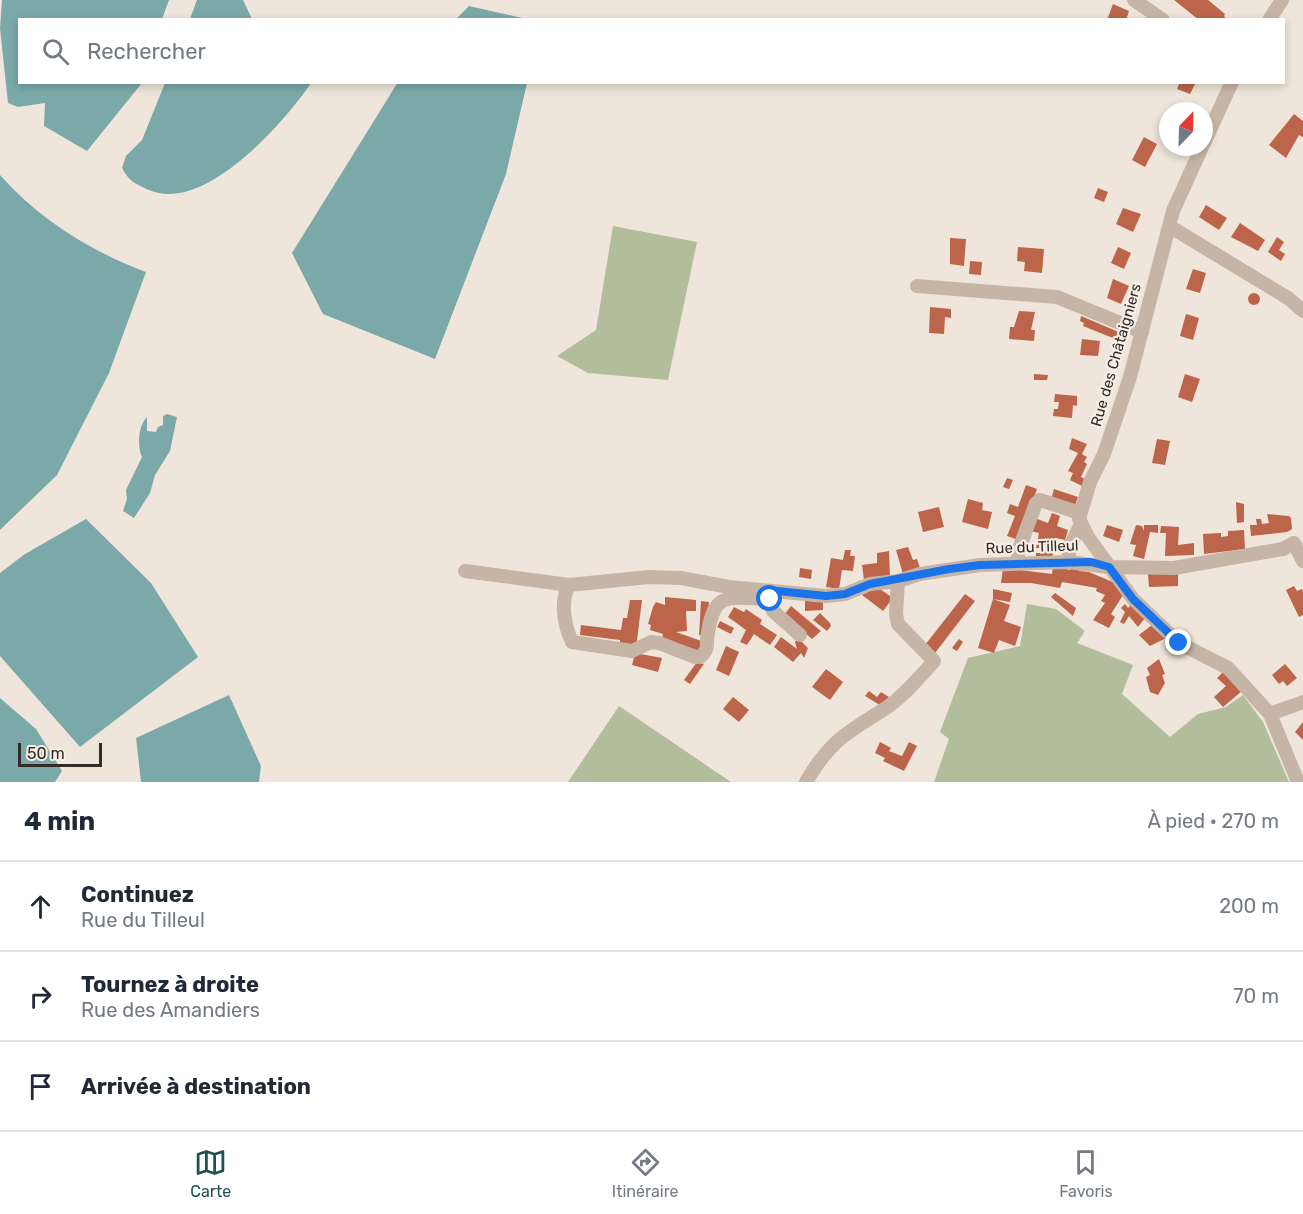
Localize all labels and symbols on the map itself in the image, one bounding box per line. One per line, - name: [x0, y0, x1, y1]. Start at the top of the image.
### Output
- north arrow: [1159, 102, 1213, 156]
- street label: Rue des Châtaigniers: [1087, 281, 1145, 429]
- street label: Rue du Tilleul: [985, 536, 1079, 558]
- route start: [756, 585, 782, 611]
- route end: [1165, 629, 1191, 655]
- scale bar: [18, 740, 102, 768]

